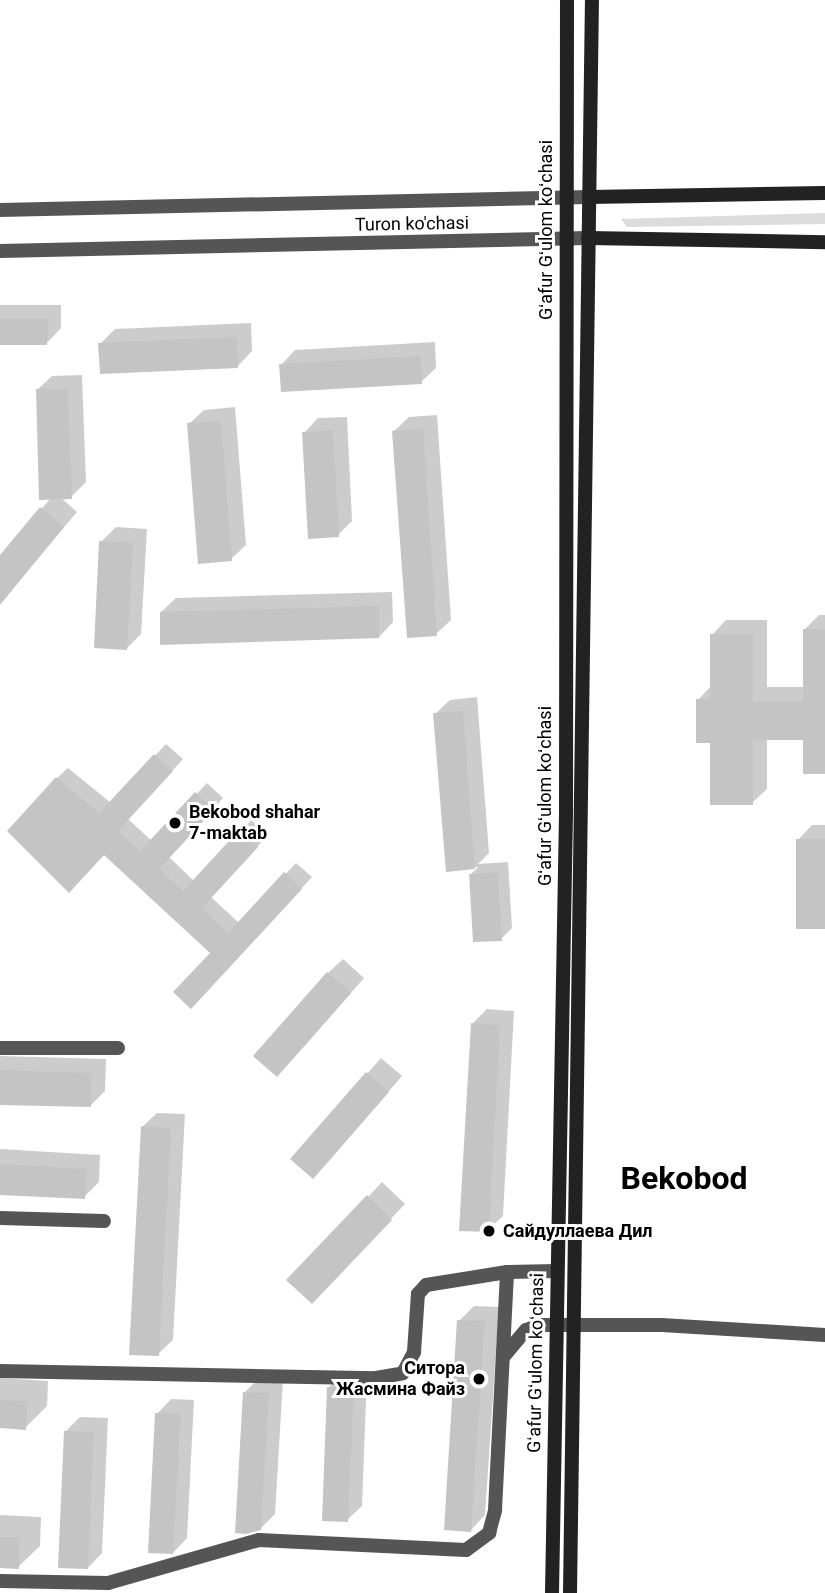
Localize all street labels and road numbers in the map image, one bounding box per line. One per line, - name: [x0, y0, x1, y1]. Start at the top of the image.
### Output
- street label: Gʻafur Gʻulom koʻchasi: [535, 140, 557, 320]
- street label: Turon ko'chasi: [355, 212, 469, 236]
- street label: Gʻafur Gʻulom koʻchasi: [534, 706, 556, 886]
- street label: Gʻafur Gʻulom koʻchasi: [524, 1273, 548, 1453]

